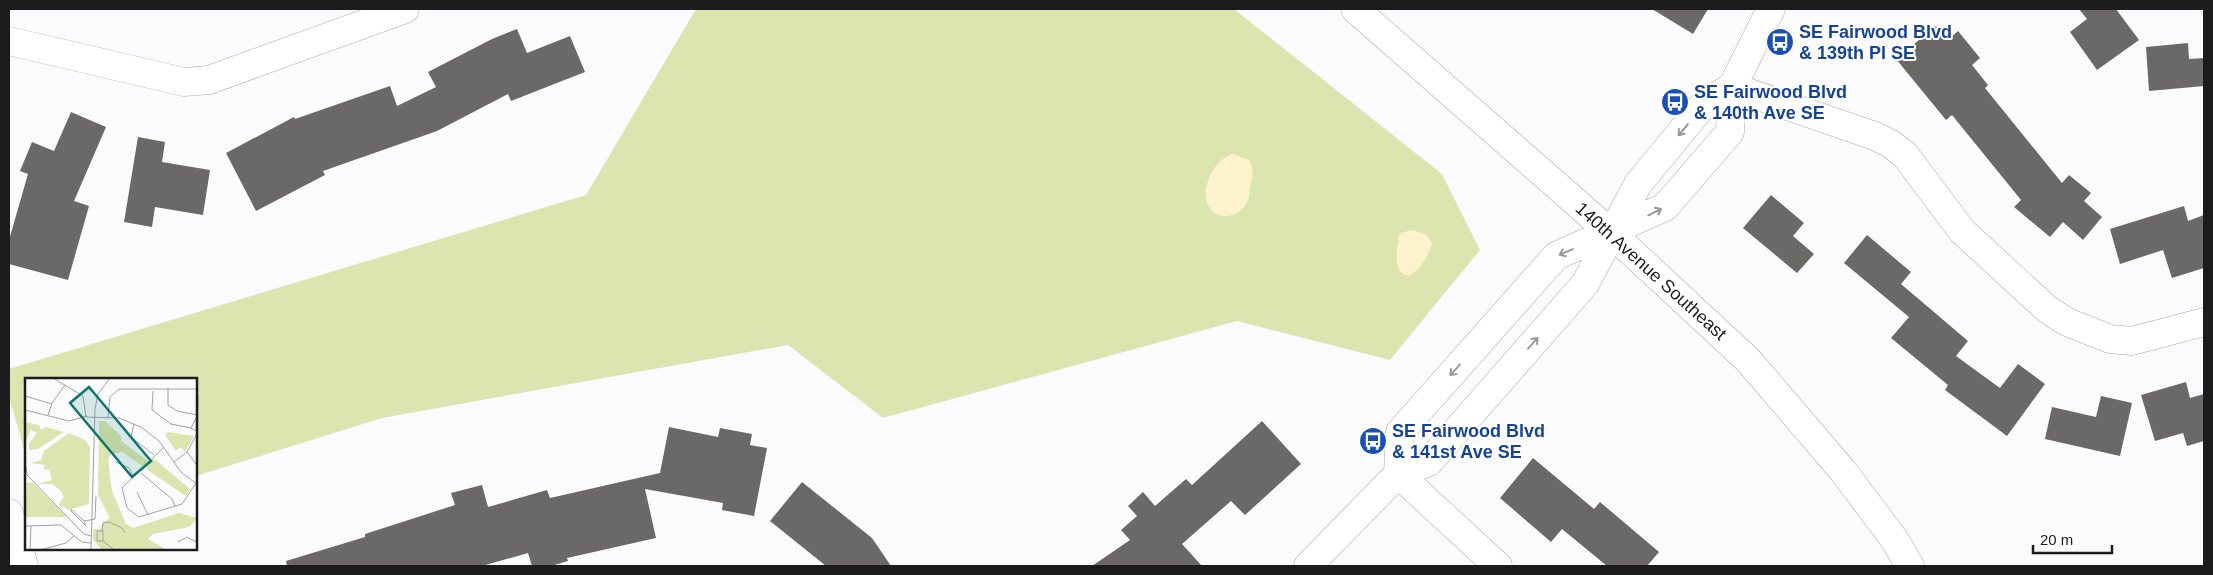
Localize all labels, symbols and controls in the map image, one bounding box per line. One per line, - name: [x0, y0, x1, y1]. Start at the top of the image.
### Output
- place label: SE Fairwood Blvd & 139th Pl SE: [1799, 22, 1952, 63]
- bus stop icon: SE Fairwood Blvd & 139th Pl SE: [1765, 27, 1795, 57]
- place label: SE Fairwood Blvd & 140th Ave SE: [1694, 82, 1847, 123]
- bus stop icon: SE Fairwood Blvd & 140th Ave SE: [1660, 87, 1690, 117]
- one-way arrow: [1677, 123, 1688, 136]
- street label: 140th Avenue Southeast: [1572, 198, 1730, 344]
- one-way arrow: [1647, 207, 1662, 217]
- one-way arrow: [1559, 248, 1574, 258]
- one-way arrow: [1527, 336, 1539, 349]
- one-way arrow: [1449, 363, 1461, 376]
- inset map: [25, 378, 198, 550]
- place label: SE Fairwood Blvd & 141st Ave SE: [1392, 421, 1545, 462]
- bus stop icon: SE Fairwood Blvd & 141st Ave SE: [1358, 426, 1388, 456]
- scale bar: [2033, 522, 2112, 554]
- text: 20 m: [2040, 531, 2073, 548]

